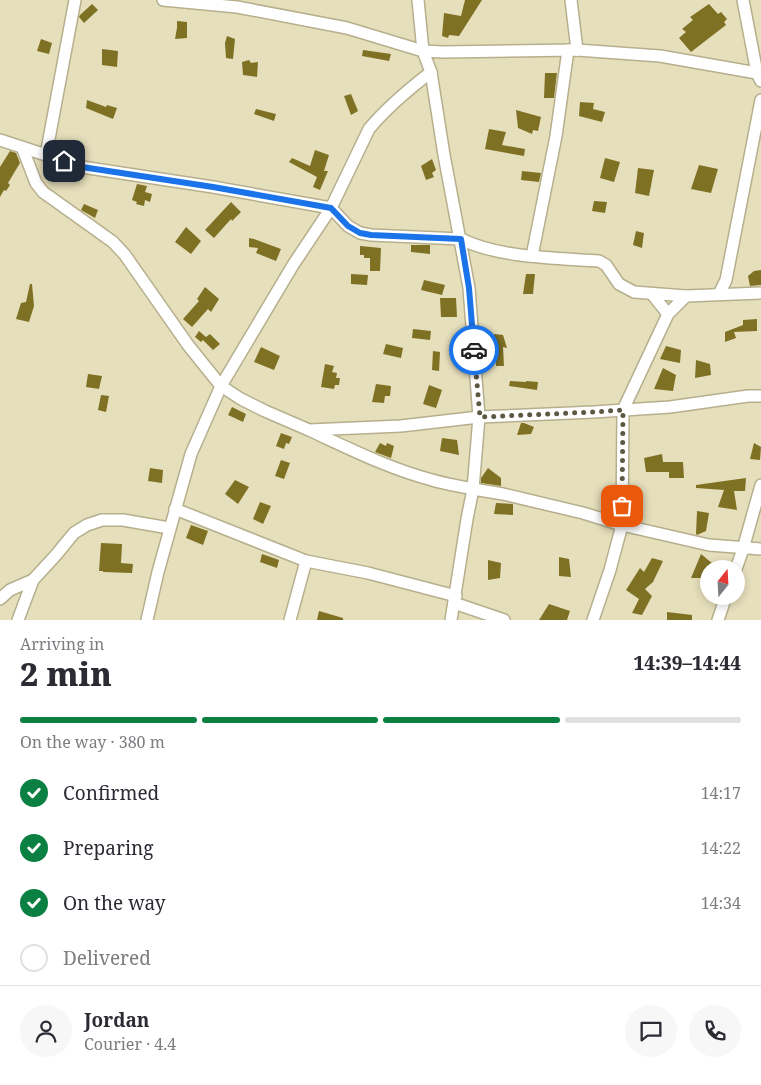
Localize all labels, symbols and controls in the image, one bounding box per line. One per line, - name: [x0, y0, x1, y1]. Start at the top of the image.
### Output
- pin: [43, 140, 85, 182]
- icon: home: [50, 147, 78, 175]
- courier: [449, 325, 499, 375]
- icon: car: [460, 336, 488, 364]
- pin: [601, 485, 643, 527]
- icon: bag: [608, 492, 636, 520]
- north arrow: [700, 560, 745, 605]
- map controls: [700, 560, 745, 605]
- text: Arriving in: [20, 633, 104, 655]
- text: 14:39–14:44: [633, 650, 741, 676]
- text: 2 min: [20, 652, 112, 695]
- text: On the way · 380 m: [20, 731, 165, 753]
- icon: check: [20, 779, 48, 807]
- text: Confirmed: [63, 780, 159, 806]
- text: 14:17: [701, 782, 741, 804]
- icon: check: [20, 834, 48, 862]
- text: Preparing: [63, 835, 153, 861]
- text: 14:22: [701, 837, 741, 859]
- icon: check: [20, 889, 48, 917]
- text: On the way: [63, 890, 166, 916]
- text: 14:34: [701, 892, 741, 914]
- text: Delivered: [63, 945, 151, 971]
- button: person: [20, 1005, 72, 1057]
- button: chat: [625, 1005, 677, 1057]
- button: phone: [689, 1005, 741, 1057]
- text: Jordan: [84, 1007, 150, 1033]
- text: Courier · 4.4: [84, 1033, 176, 1055]

